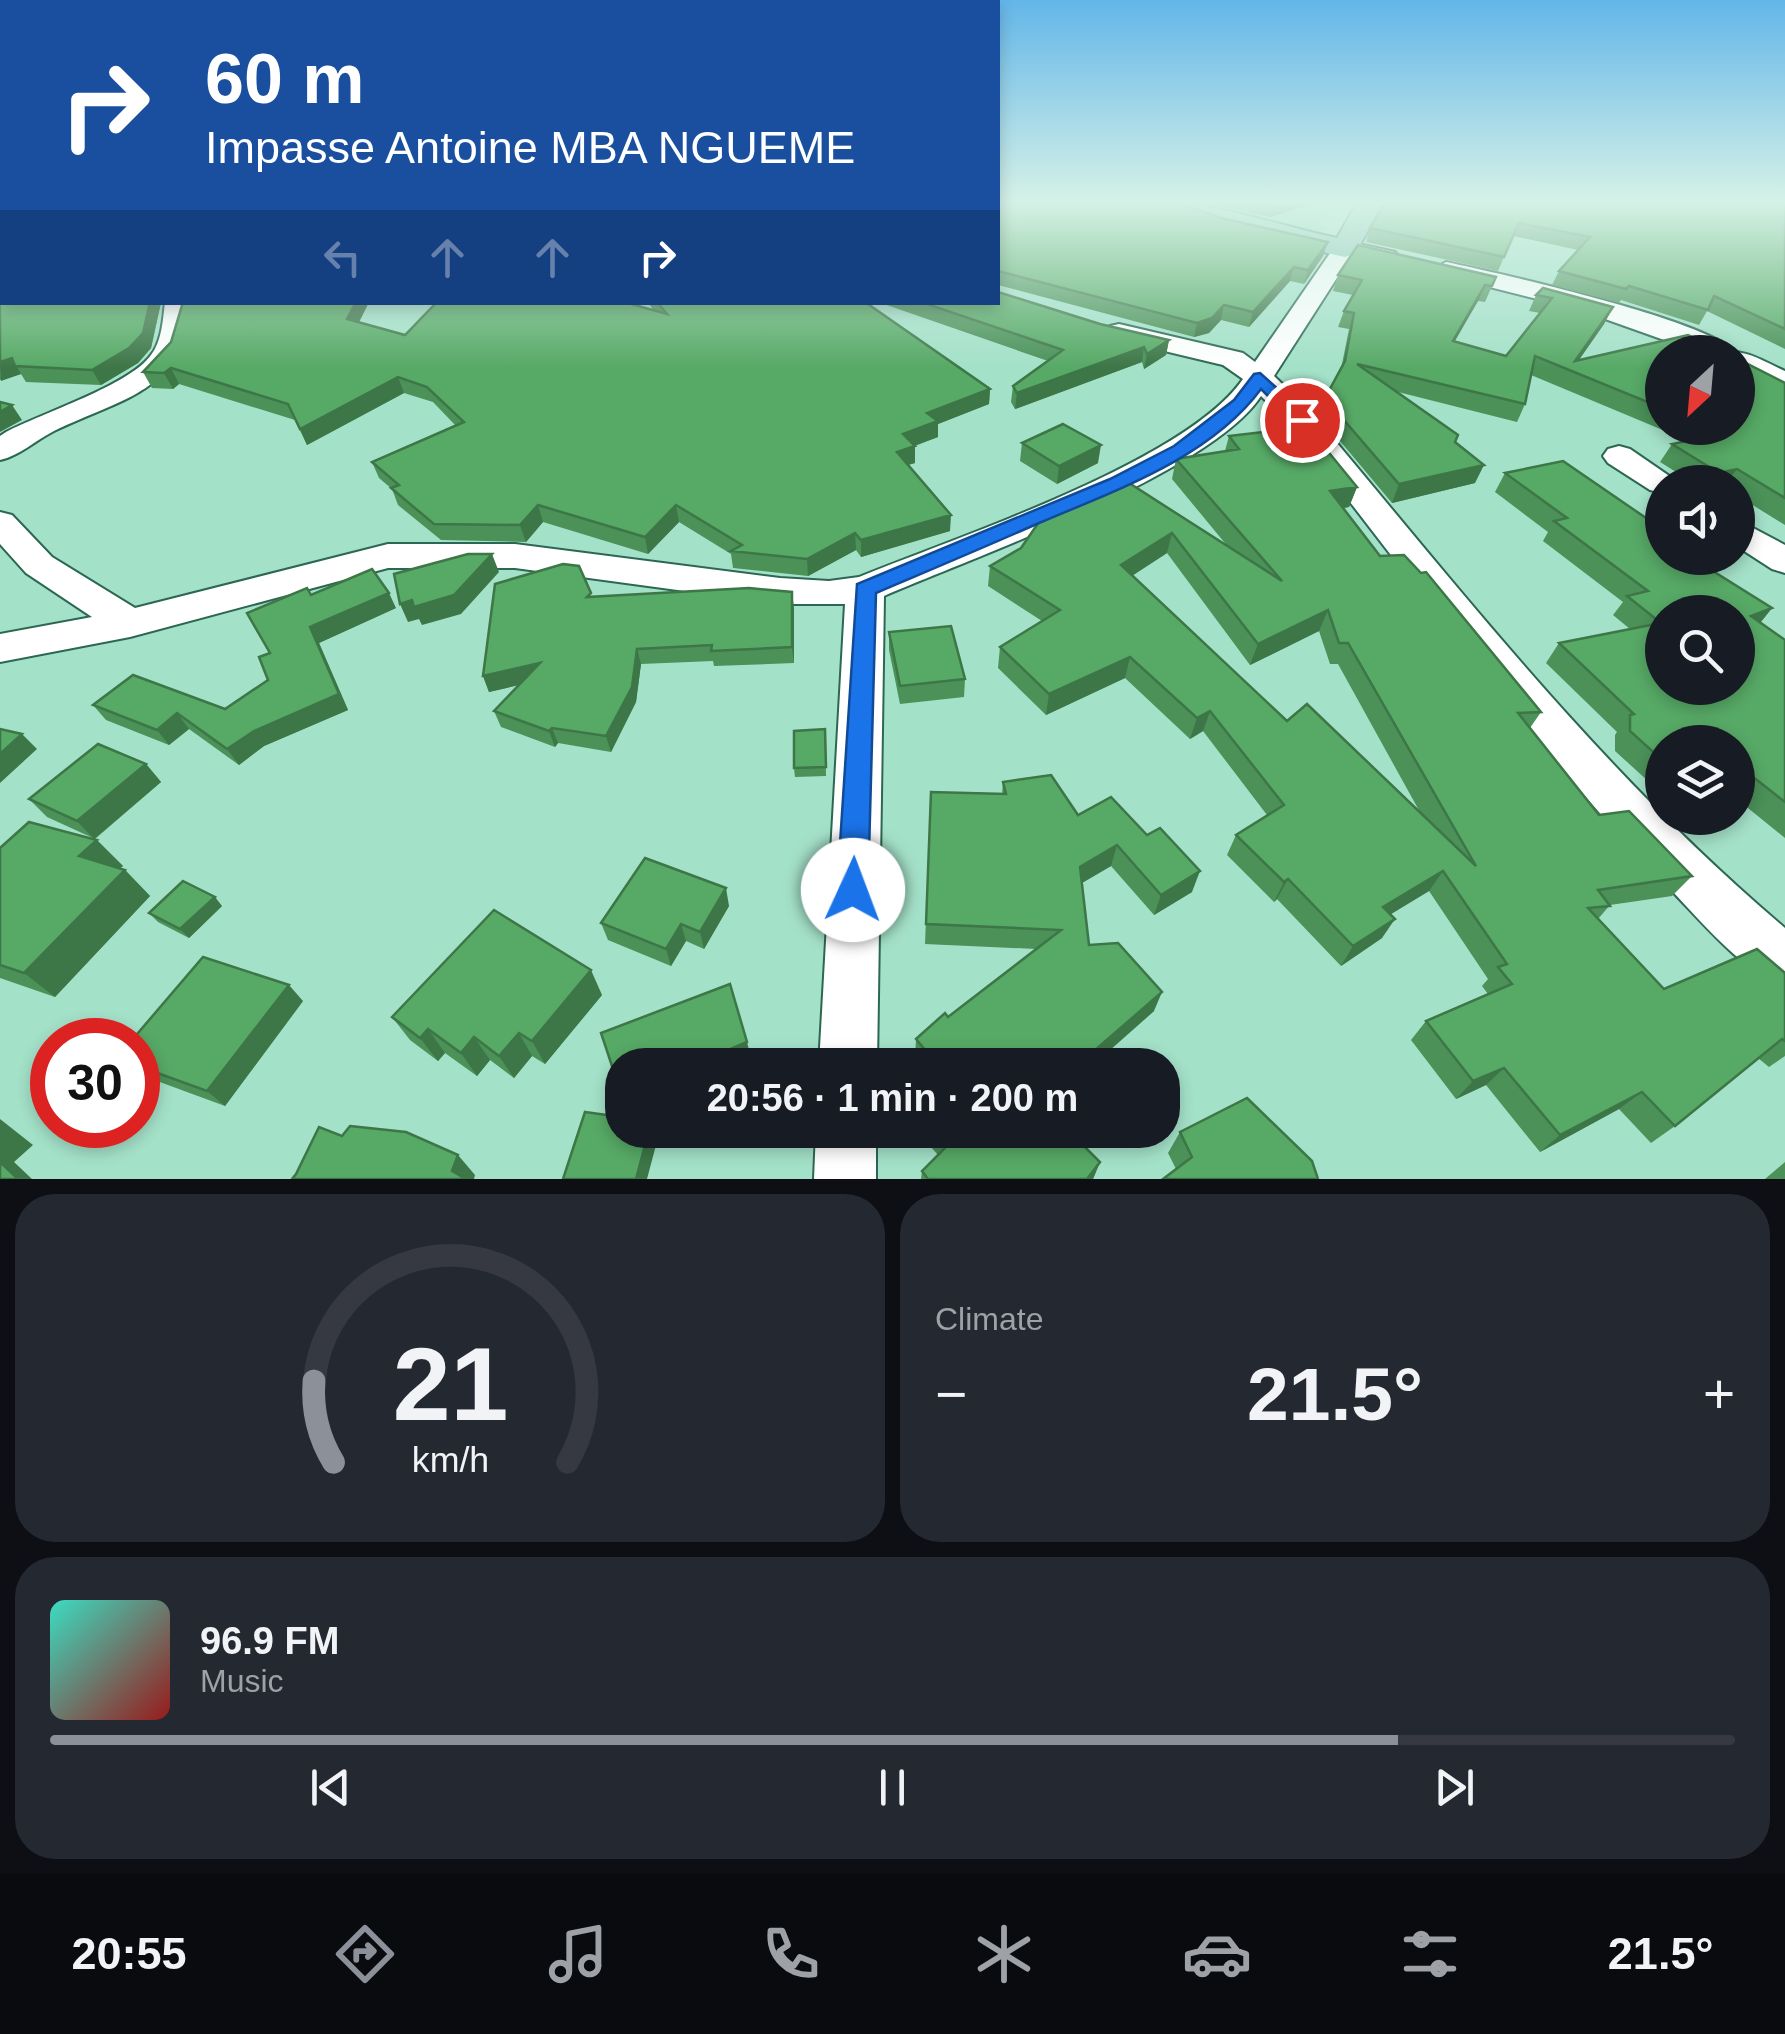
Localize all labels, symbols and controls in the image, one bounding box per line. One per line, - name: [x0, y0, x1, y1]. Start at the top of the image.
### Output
- icon: right: [40, 40, 170, 170]
- text: 60 m: [205, 40, 365, 118]
- text: Impasse Antoine MBA NGUEME: [205, 122, 855, 173]
- icon: left: [315, 230, 370, 285]
- icon: ahead: [420, 230, 475, 285]
- icon: ahead: [525, 230, 580, 285]
- icon: right: [630, 230, 685, 285]
- north arrow: [1645, 335, 1755, 445]
- map controls: [1645, 335, 1755, 835]
- pin: [1260, 378, 1345, 463]
- icon: arrive: [1275, 393, 1330, 448]
- button: sound: [1645, 465, 1755, 575]
- button: search: [1645, 595, 1755, 705]
- button: layers: [1645, 725, 1755, 835]
- position arrow: [801, 838, 905, 942]
- speed limit sign: 30: [30, 1018, 160, 1148]
- text: 20:56 · 1 min · 200 m: [707, 1077, 1078, 1119]
- text: Climate: [935, 1301, 1043, 1337]
- text: 21: [392, 1326, 508, 1442]
- text: 21.5°: [1247, 1352, 1423, 1436]
- text: −: [935, 1363, 967, 1425]
- text: +: [1703, 1363, 1735, 1425]
- text: km/h: [411, 1440, 489, 1480]
- text: 96.9 FM: [200, 1620, 339, 1662]
- text: Music: [200, 1663, 284, 1699]
- icon: previous: [303, 1760, 358, 1815]
- icon: pause: [865, 1760, 920, 1815]
- icon: next: [1427, 1760, 1482, 1815]
- icon: directions: [330, 1919, 400, 1989]
- icon: music: [543, 1919, 613, 1989]
- icon: phone: [756, 1919, 826, 1989]
- icon: climate: [969, 1919, 1039, 1989]
- icon: car: [1182, 1919, 1252, 1989]
- icon: filters: [1395, 1919, 1465, 1989]
- text: 20:55: [72, 1928, 187, 1979]
- text: 21.5°: [1608, 1928, 1713, 1979]

